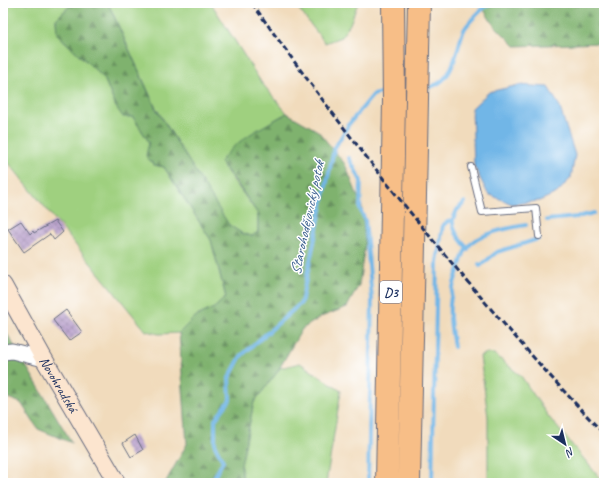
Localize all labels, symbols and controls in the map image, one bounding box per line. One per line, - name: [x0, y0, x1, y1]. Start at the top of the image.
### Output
- water label: Starohodějovický potok: [286, 156, 330, 276]
- road number: D3: [380, 281, 402, 303]
- street label: Novohradská: [36, 354, 82, 417]
- north arrow: [545, 424, 585, 464]
- text: N: [562, 445, 578, 461]

